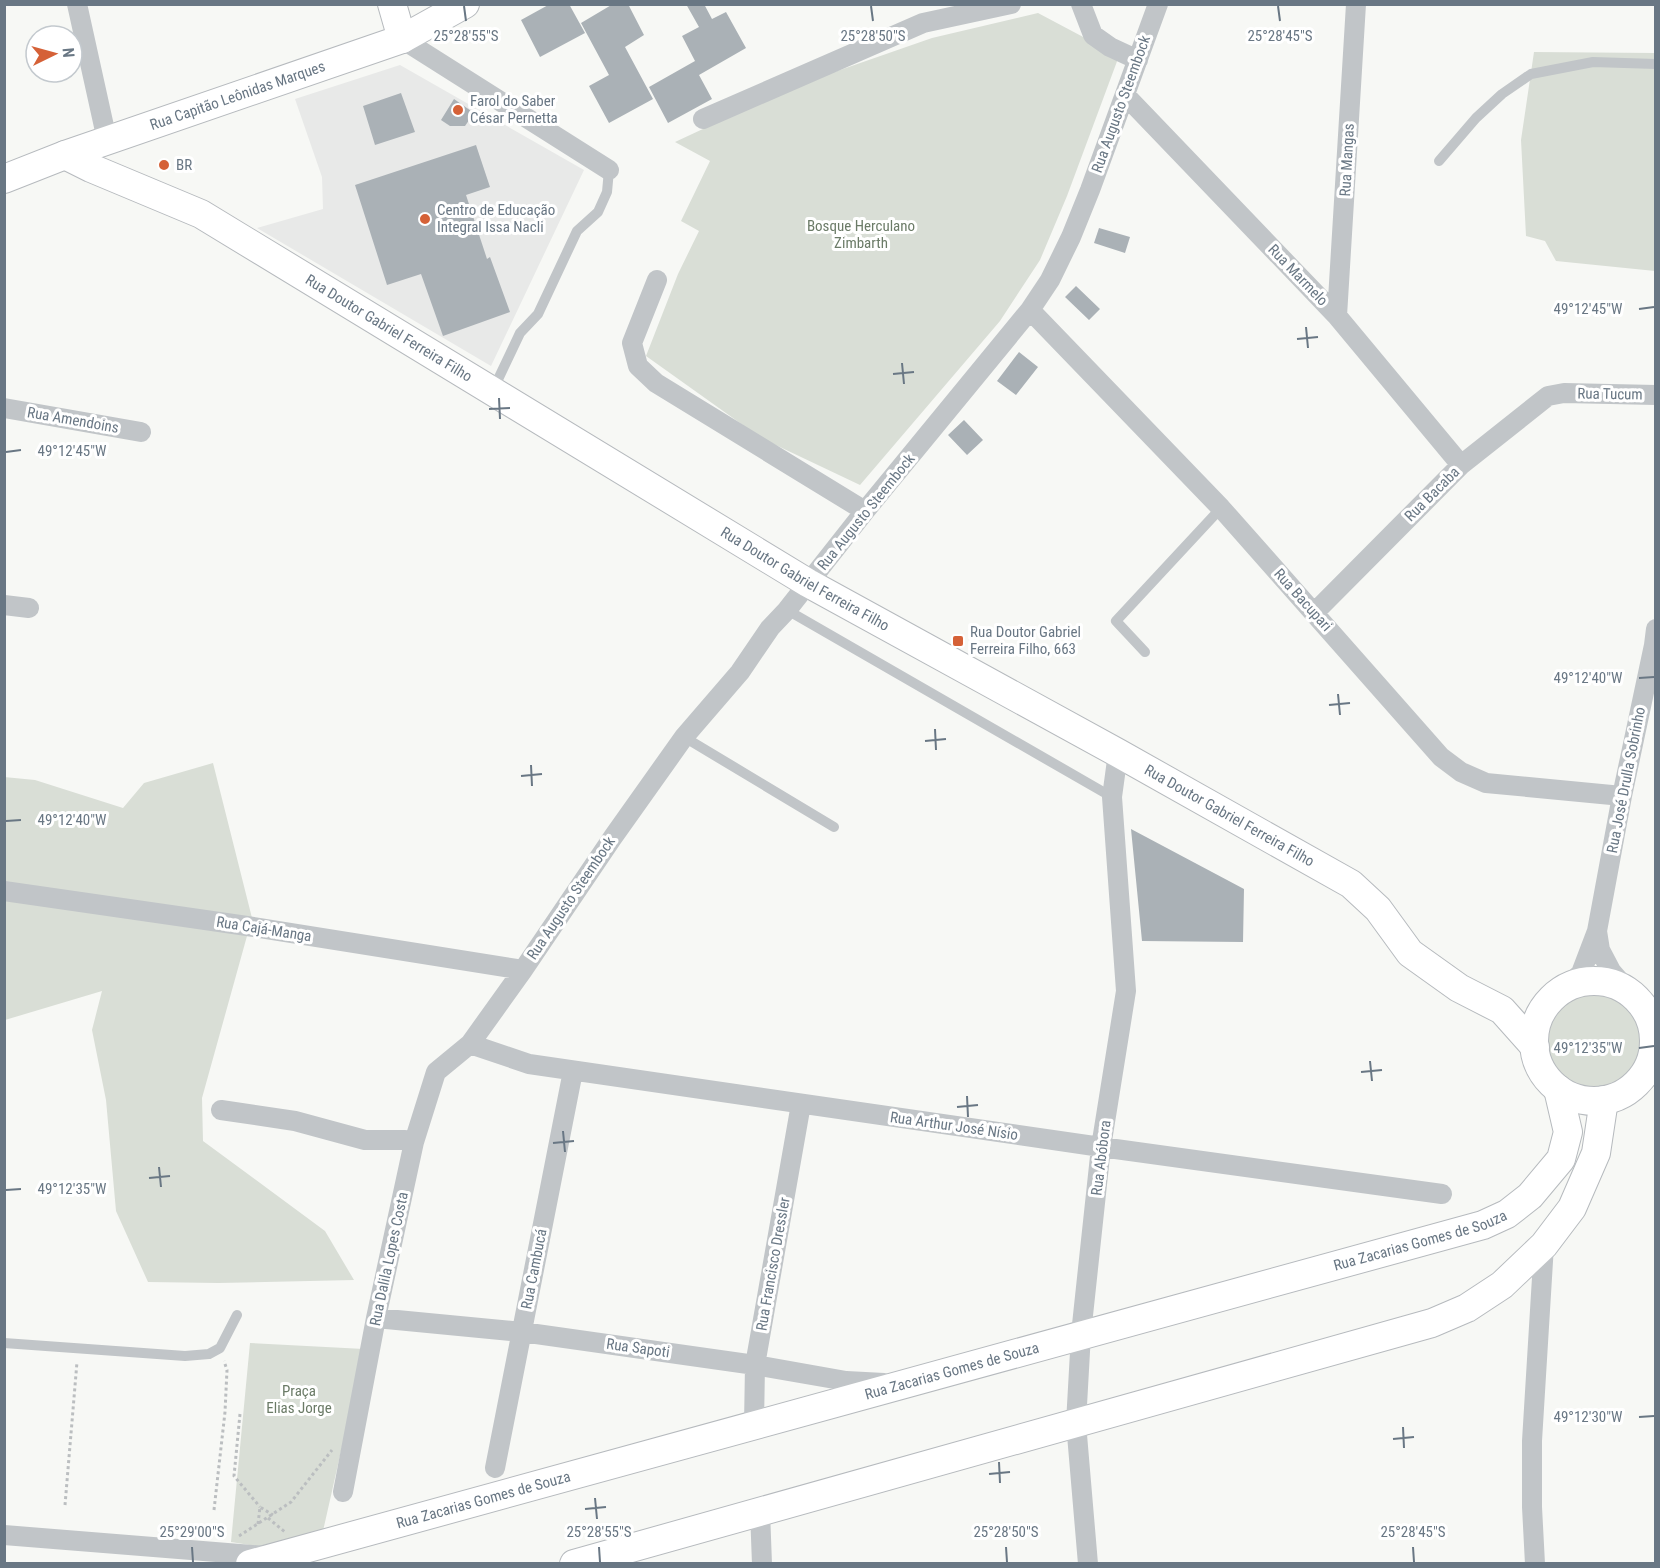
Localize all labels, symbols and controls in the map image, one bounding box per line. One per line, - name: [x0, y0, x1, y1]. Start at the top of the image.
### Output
- north arrow: [24, 24, 84, 84]
- text: 25°28'55"S: [433, 27, 499, 45]
- text: 25°28'50"S: [840, 27, 906, 45]
- text: 25°28'45"S: [1247, 27, 1313, 45]
- street label: Rua Augusto Steembock: [1088, 33, 1154, 175]
- text: N: [59, 47, 78, 58]
- street label: Rua Capitão Leônidas Marques: [148, 57, 328, 134]
- place label: Farol do Saber César Pernetta: [470, 92, 558, 127]
- marker: Farol do Saber César Pernetta: [451, 103, 465, 117]
- street label: Rua Mangas: [1336, 123, 1358, 197]
- place label: BR: [176, 156, 192, 174]
- marker: BR: [157, 158, 171, 172]
- place label: Centro de Educação Integral Issa Nacli: [437, 201, 555, 236]
- marker: Centro de Educação Integral Issa Nacli: [418, 212, 432, 226]
- park label: Bosque Herculano Zimbarth: [807, 217, 915, 252]
- street label: Rua Marmelo: [1264, 241, 1332, 309]
- street label: Rua Doutor Gabriel Ferreira Filho: [302, 271, 475, 386]
- text: 49°12'45"W: [1554, 300, 1623, 318]
- street label: Rua Tucum: [1577, 384, 1643, 404]
- street label: Rua Amendoins: [26, 403, 120, 437]
- text: 49°12'45"W: [38, 442, 107, 460]
- street label: Rua Augusto Steembock: [814, 450, 919, 574]
- street label: Rua Bacaba: [1401, 463, 1463, 525]
- street label: Rua Doutor Gabriel Ferreira Filho: [717, 523, 892, 635]
- street label: Rua Bacupari: [1270, 565, 1336, 635]
- place label: Rua Doutor Gabriel Ferreira Filho, 663: [970, 623, 1081, 658]
- marker: Rua Doutor Gabriel Ferreira Filho, 663: [951, 634, 965, 648]
- text: 49°12'40"W: [1554, 669, 1623, 687]
- street label: Rua José Drulla Sobrinho: [1603, 705, 1649, 855]
- street label: Rua Doutor Gabriel Ferreira Filho: [1141, 761, 1317, 871]
- text: 49°12'40"W: [38, 811, 107, 829]
- street label: Rua Augusto Steembock: [523, 833, 619, 963]
- street label: Rua Cajá-Manga: [215, 913, 313, 945]
- text: 49°12'35"W: [1554, 1039, 1623, 1057]
- street label: Rua Arthur José Nísio: [889, 1108, 1019, 1144]
- street label: Rua Abóbora: [1087, 1119, 1115, 1197]
- text: 49°12'35"W: [38, 1180, 107, 1198]
- street label: Rua Dalila Lopes Costa: [366, 1190, 412, 1328]
- street label: Rua Francisco Dressler: [752, 1195, 794, 1332]
- street label: Rua Zacarias Gomes de Souza: [1331, 1206, 1510, 1275]
- street label: Rua Cambucá: [517, 1227, 551, 1311]
- street label: Rua Sapoti: [605, 1335, 671, 1361]
- street label: Rua Zacarias Gomes de Souza: [863, 1338, 1041, 1404]
- park label: Praça Elias Jorge: [266, 1382, 332, 1417]
- text: 49°12'30"W: [1554, 1408, 1623, 1426]
- street label: Rua Zacarias Gomes de Souza: [394, 1467, 572, 1532]
- text: 25°29'00"S: [159, 1523, 225, 1541]
- text: 25°28'55"S: [566, 1523, 632, 1541]
- text: 25°28'50"S: [973, 1523, 1039, 1541]
- text: 25°28'45"S: [1380, 1523, 1446, 1541]

